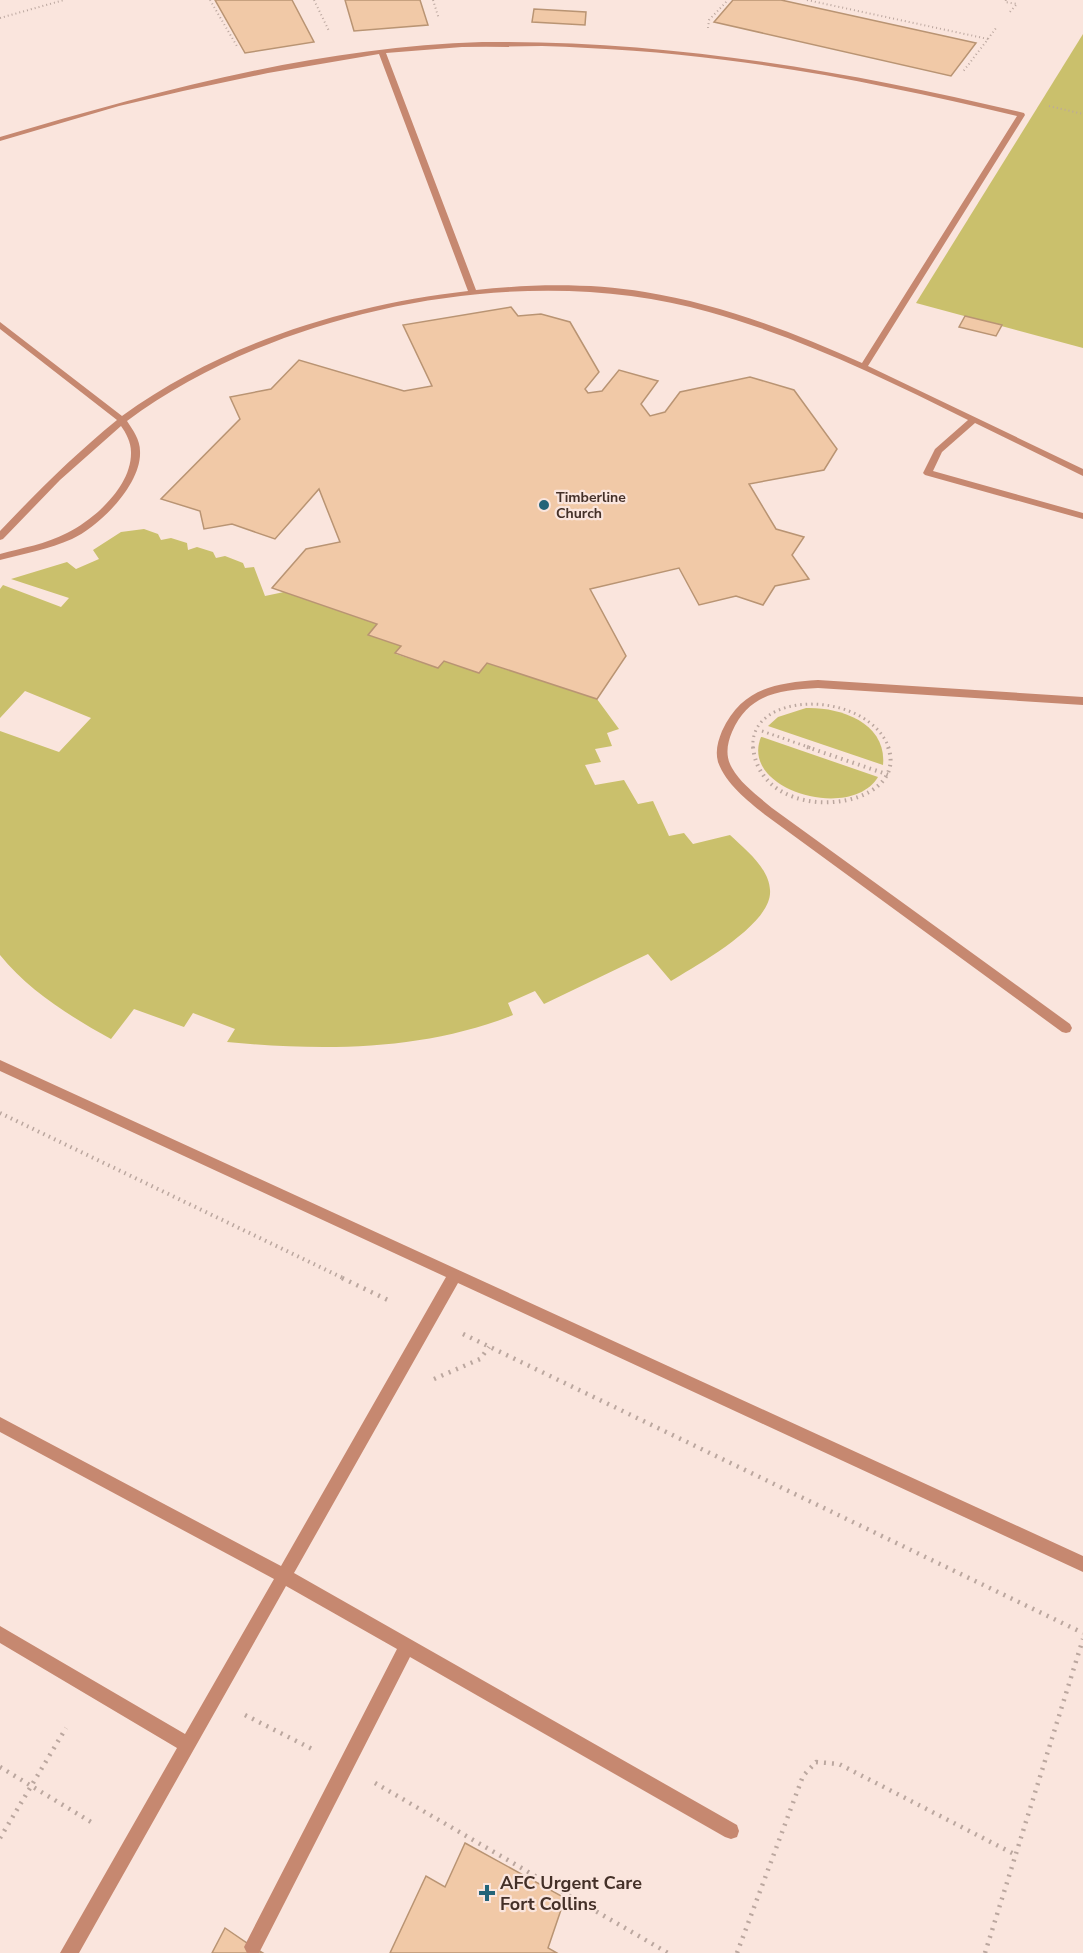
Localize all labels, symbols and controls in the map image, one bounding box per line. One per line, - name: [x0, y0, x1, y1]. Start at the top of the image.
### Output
- place label: Timberline Church: [556, 488, 626, 523]
- marker: Timberline Church: [537, 498, 551, 512]
- place label: AFC Urgent Care Fort Collins: [500, 1871, 642, 1916]
- marker: AFC Urgent Care Fort Collins: [478, 1884, 496, 1902]

